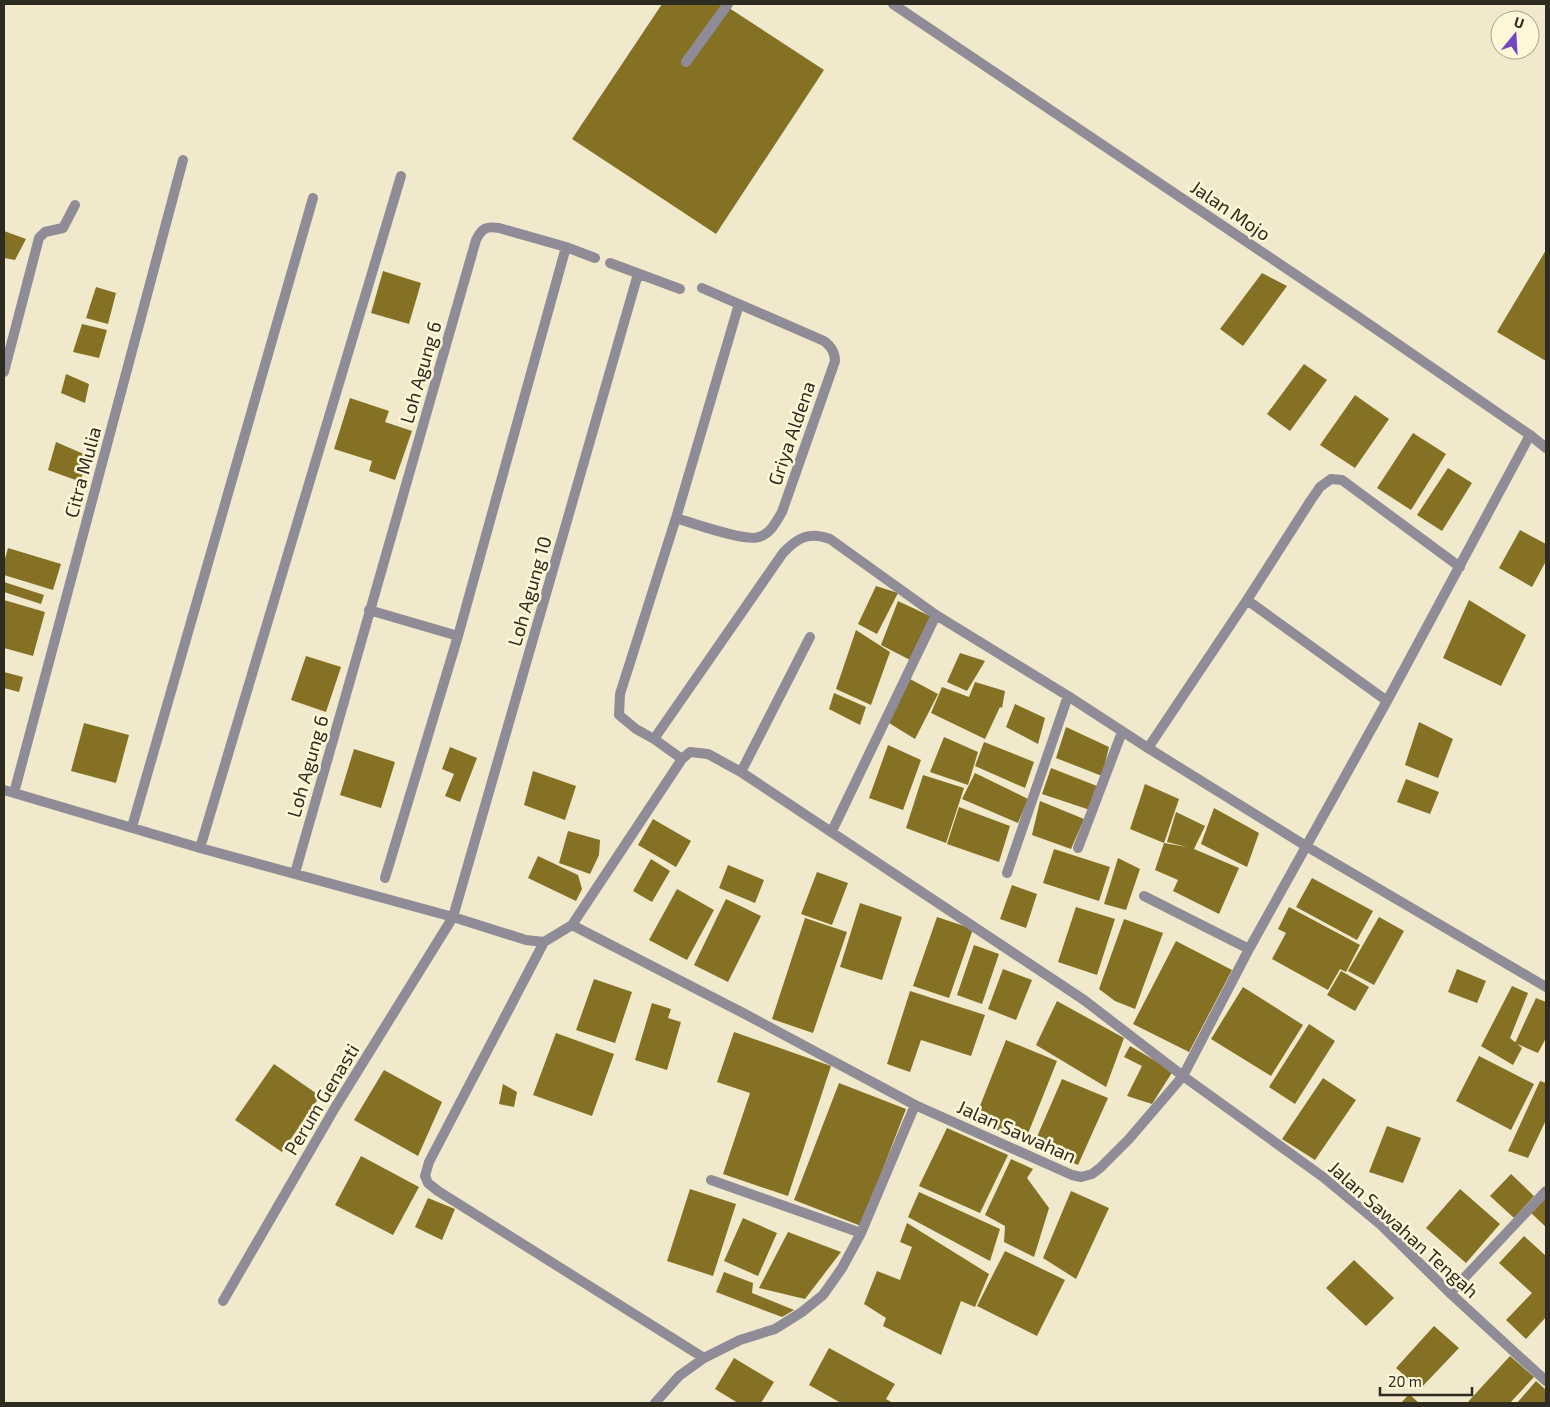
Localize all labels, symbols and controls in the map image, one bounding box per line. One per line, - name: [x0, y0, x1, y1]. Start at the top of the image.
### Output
- north arrow: [1490, 10, 1540, 60]
- text: U: [1512, 13, 1526, 32]
- street label: Jalan Mojo: [1187, 175, 1275, 245]
- street label: Loh Agung 6: [394, 318, 446, 426]
- street label: Griya Aldena: [762, 378, 820, 488]
- street label: Citra Mulia: [59, 424, 105, 520]
- street label: Loh Agung 10: [502, 533, 556, 649]
- street label: Loh Agung 6: [281, 712, 333, 820]
- street label: Perum Genasti: [279, 1039, 363, 1159]
- street label: Jalan Sawahan: [954, 1094, 1080, 1168]
- street label: Jalan Sawahan Tengah: [1324, 1156, 1484, 1302]
- scale bar: [1380, 1364, 1472, 1396]
- text: 20 m: [1388, 1372, 1422, 1390]

